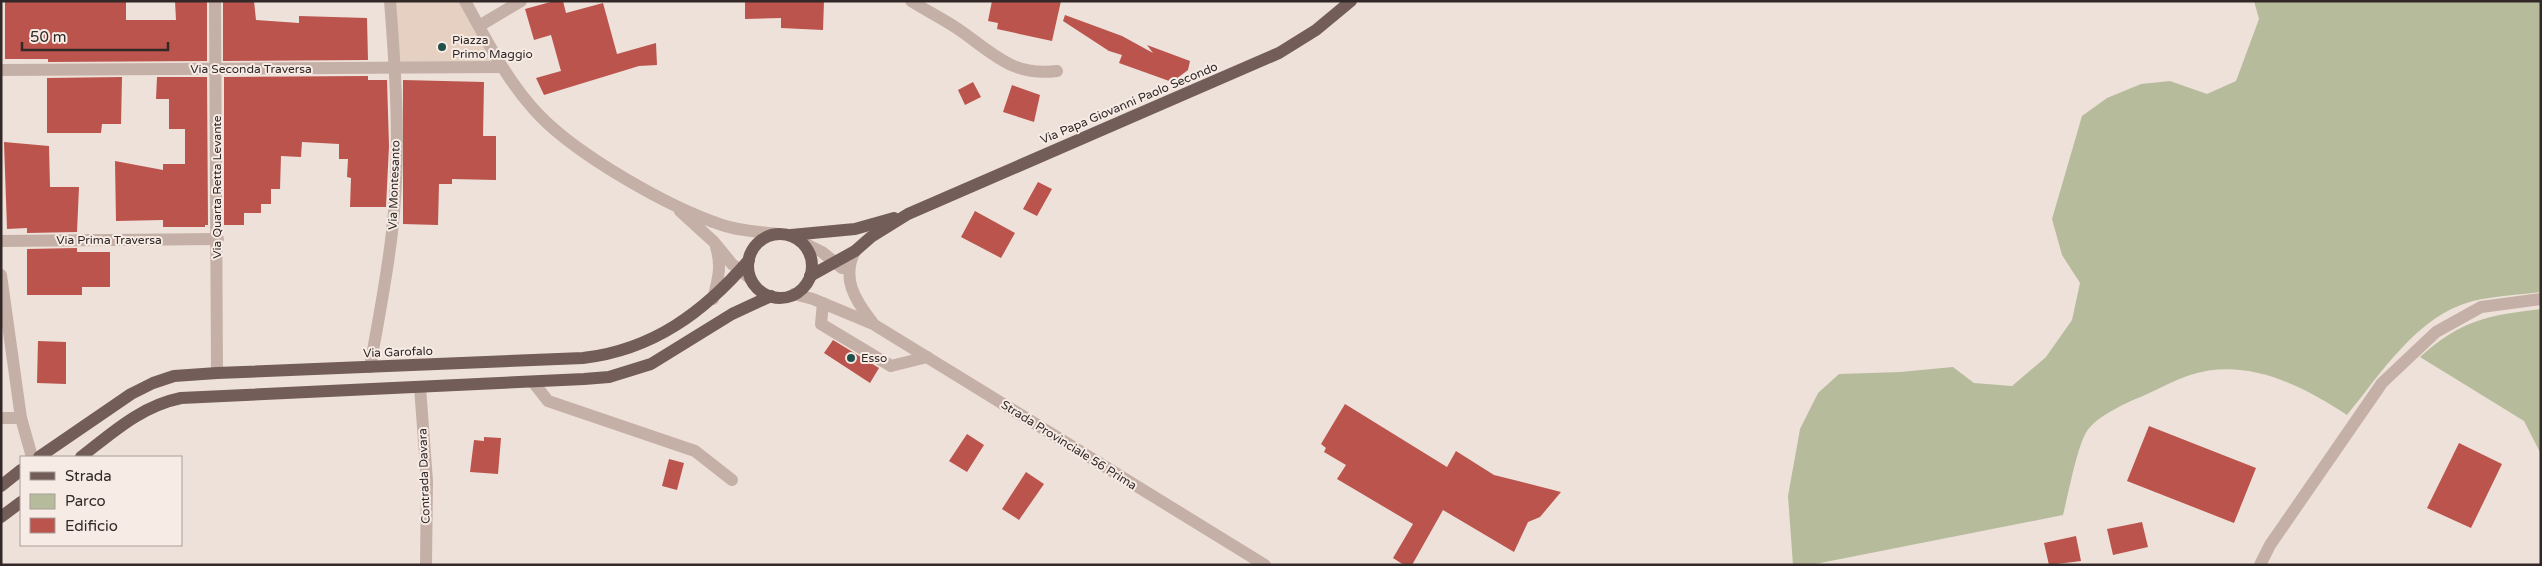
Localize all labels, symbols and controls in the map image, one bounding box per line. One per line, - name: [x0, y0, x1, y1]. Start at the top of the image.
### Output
- scale bar: [22, 20, 169, 52]
- text: 50 m: [30, 28, 67, 46]
- place label: Piazza Primo Maggio: [452, 33, 533, 61]
- marker: Piazza Primo Maggio: [436, 41, 448, 53]
- street label: Via Papa Giovanni Paolo Secondo: [1038, 59, 1220, 147]
- street label: Via Seconda Traversa: [190, 62, 312, 76]
- street label: Via Quarta Retta Levante: [210, 115, 224, 259]
- street label: Via Montesanto: [385, 140, 403, 230]
- street label: Via Prima Traversa: [56, 233, 162, 247]
- street label: Via Garofalo: [363, 344, 433, 360]
- place label: Esso: [861, 351, 887, 365]
- marker: Esso: [845, 352, 857, 364]
- street label: Strada Provinciale 56 Prima: [999, 397, 1139, 493]
- street label: Contrada Davara: [415, 428, 433, 524]
- legend: [20, 456, 182, 546]
- text: Strada: [65, 467, 112, 485]
- text: Parco: [65, 492, 106, 510]
- text: Edificio: [65, 517, 118, 535]

